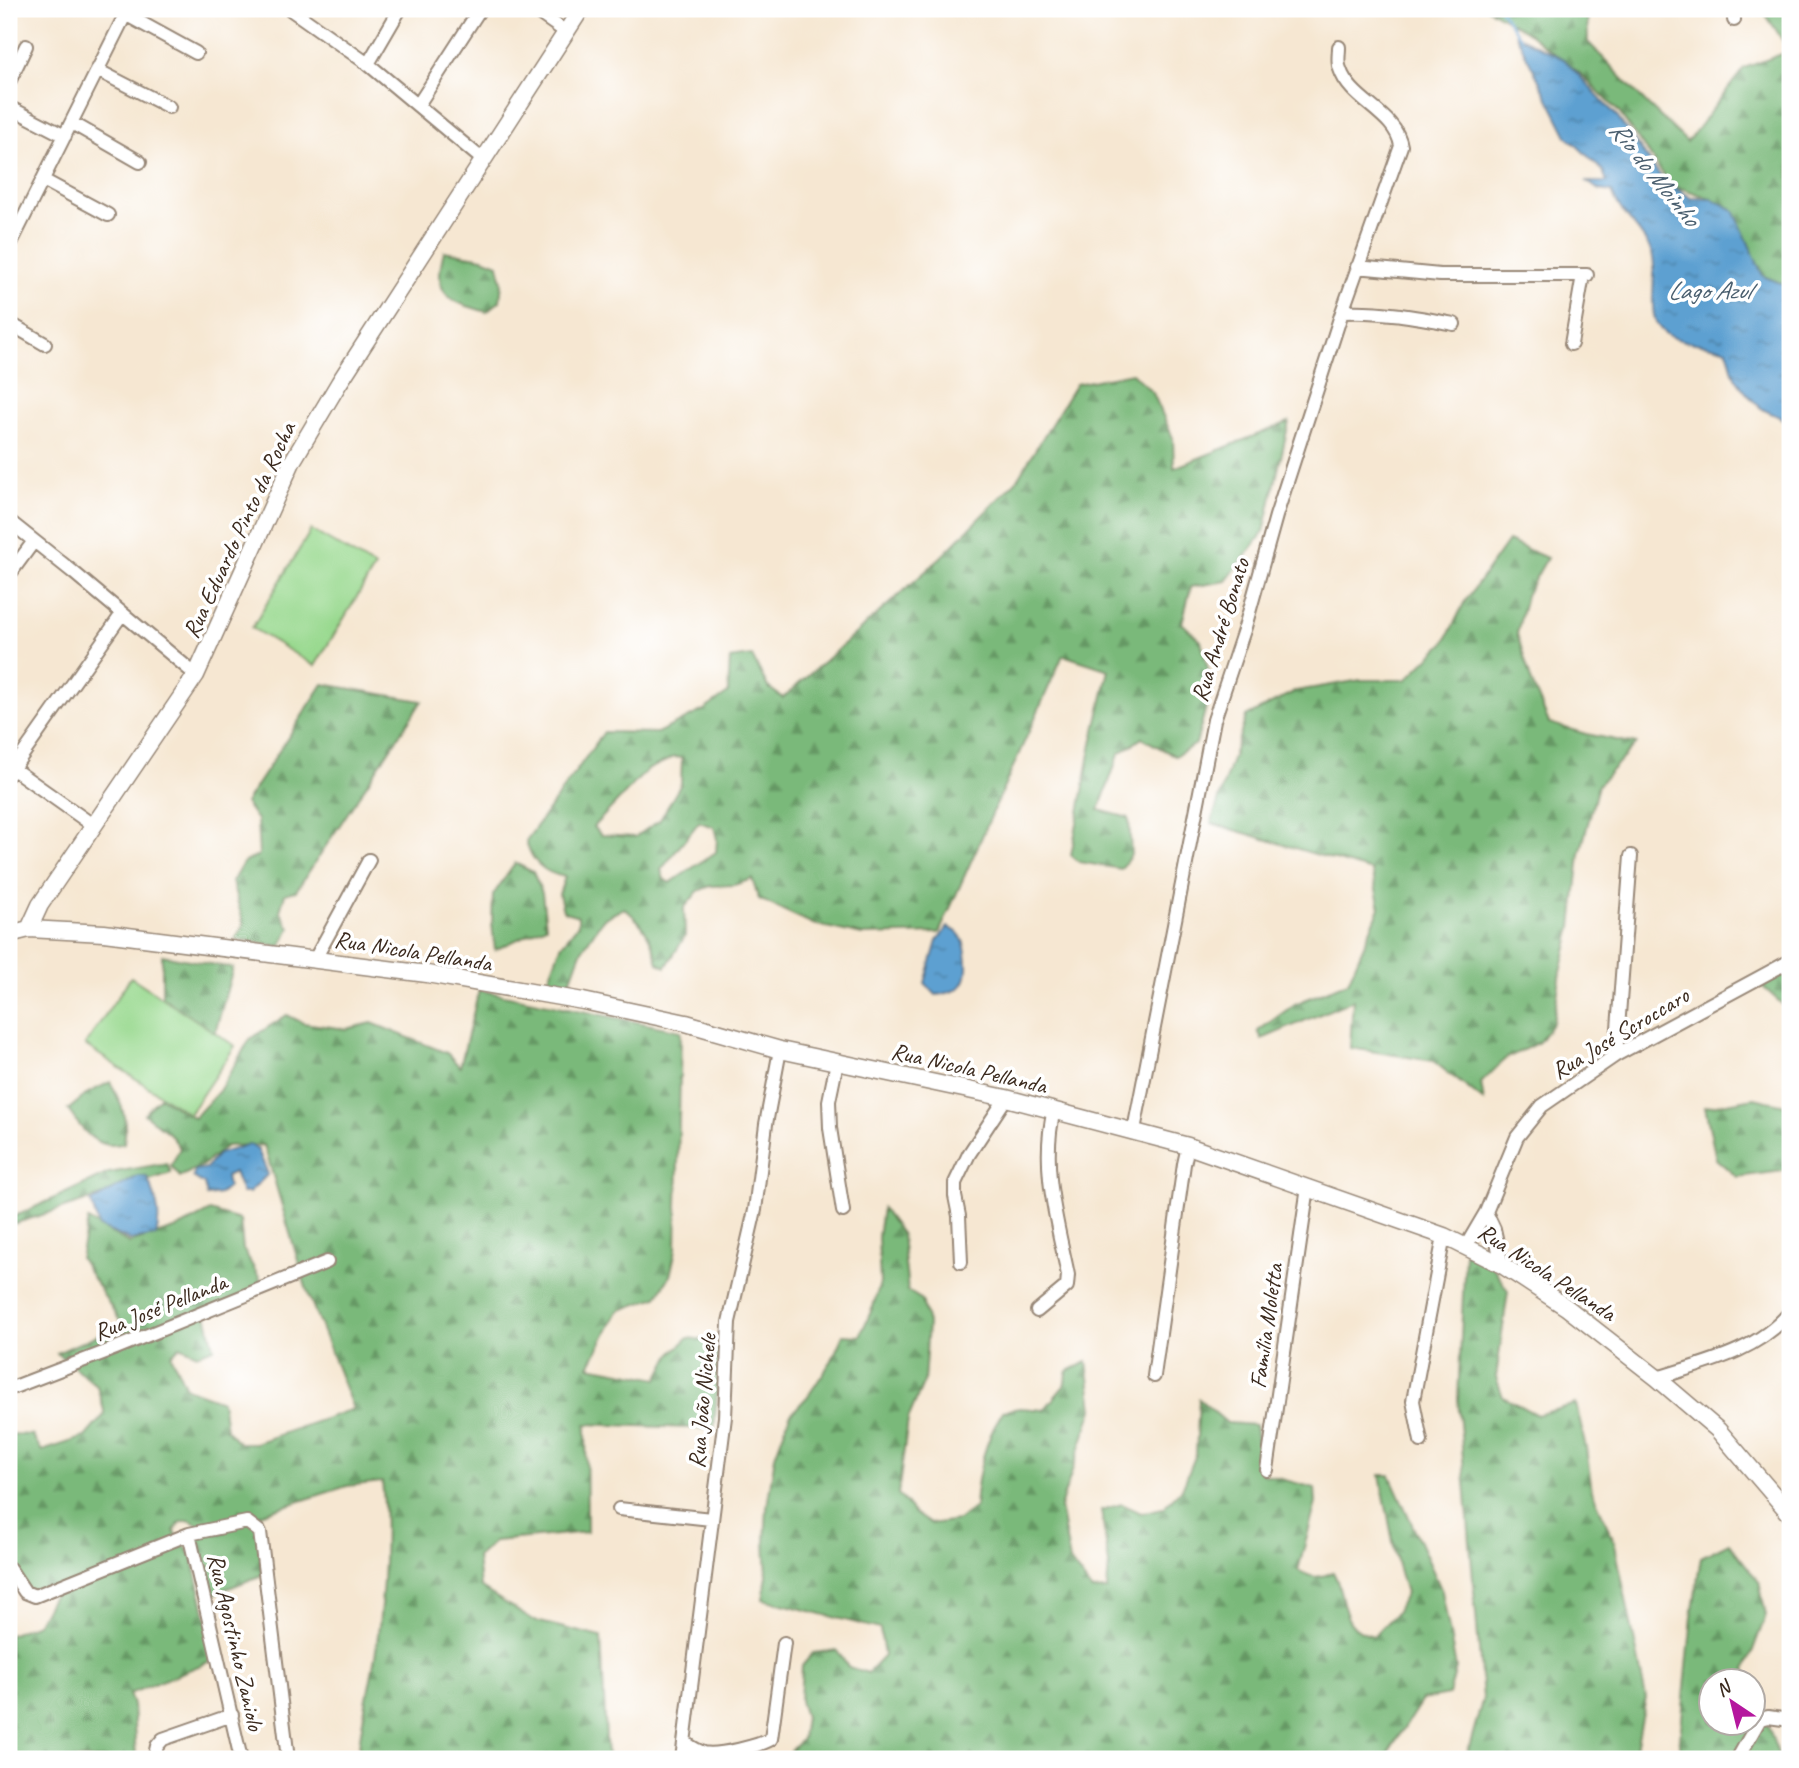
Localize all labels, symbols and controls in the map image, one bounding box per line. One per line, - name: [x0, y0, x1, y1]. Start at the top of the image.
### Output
- water label: Rio do Moinho: [1602, 114, 1709, 235]
- water label: Lago Azul: [1668, 274, 1759, 307]
- street label: Rua Eduardo Pinto da Rocha: [176, 416, 303, 643]
- street label: Rua André Bonato: [1184, 553, 1257, 705]
- street label: Rua Nicola Pellanda: [332, 924, 495, 978]
- street label: Rua José Scroccaro: [1546, 979, 1696, 1086]
- street label: Rua Nicola Pellanda: [888, 1036, 1051, 1101]
- street label: Rua Nicola Pellanda: [1472, 1216, 1623, 1328]
- street label: Família Moletta: [1242, 1260, 1290, 1390]
- street label: Rua José Pellanda: [89, 1266, 233, 1347]
- street label: Rua João Nichele: [681, 1330, 723, 1470]
- street label: Rua Agostinho Zaniolo: [201, 1551, 271, 1735]
- north arrow: [1698, 1666, 1768, 1736]
- text: N: [1711, 1674, 1737, 1702]

